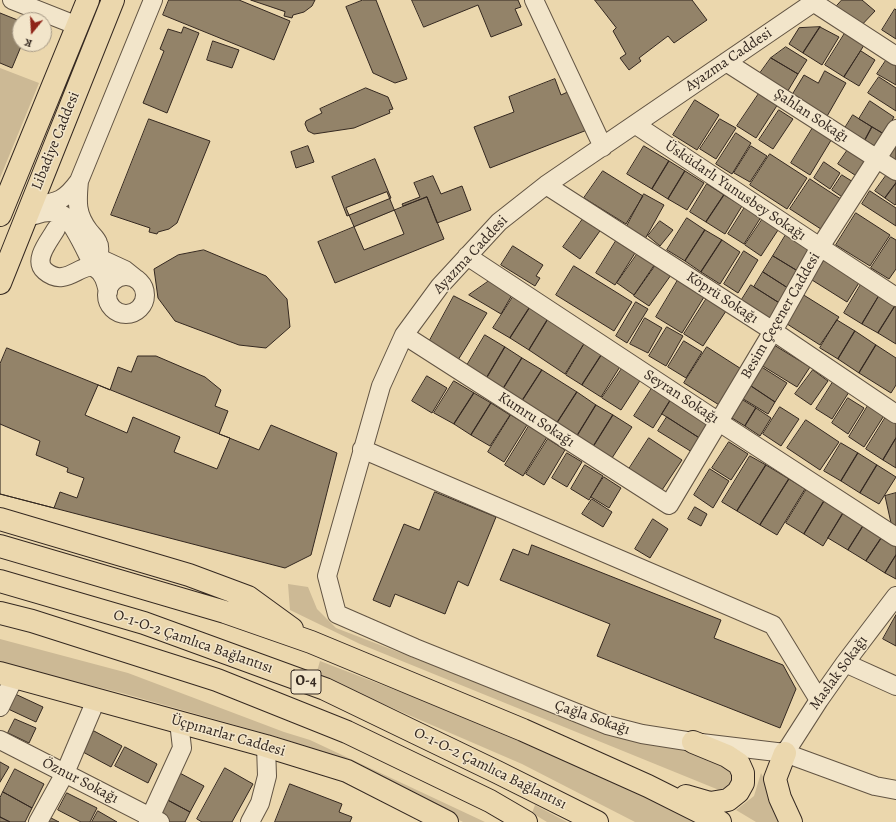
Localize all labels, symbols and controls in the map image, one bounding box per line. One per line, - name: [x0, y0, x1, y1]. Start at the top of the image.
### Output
- north arrow: [12, 12, 52, 52]
- street label: Ayazma Caddesi: [682, 24, 776, 96]
- text: K: [23, 35, 34, 51]
- street label: Şahlan Sokağı: [770, 85, 852, 147]
- street label: Libadiye Caddesi: [28, 89, 84, 193]
- street label: Üsküdarlı Yunusbey Sokağı: [661, 137, 809, 245]
- street label: Ayazma Caddesi: [430, 212, 512, 298]
- street label: Besim Çeçener Caddesi: [737, 250, 825, 382]
- street label: Köprü Sokağı: [683, 268, 761, 328]
- street label: Seyran Sokağı: [640, 366, 722, 428]
- street label: Kumru Sokağı: [494, 389, 578, 451]
- street label: O-1-O-2 Çamlıca Bağlantısı: [111, 606, 275, 678]
- street label: Maslak Sokağı: [806, 632, 872, 714]
- road number: O-4: [291, 670, 321, 694]
- street label: Çağla Sokağı: [552, 697, 632, 739]
- street label: Üçpınarlar Caddesi: [169, 711, 287, 761]
- street label: O-1-O-2 Çamlıca Bağlantısı: [411, 724, 569, 814]
- street label: Öznur Sokağı: [39, 754, 121, 808]

